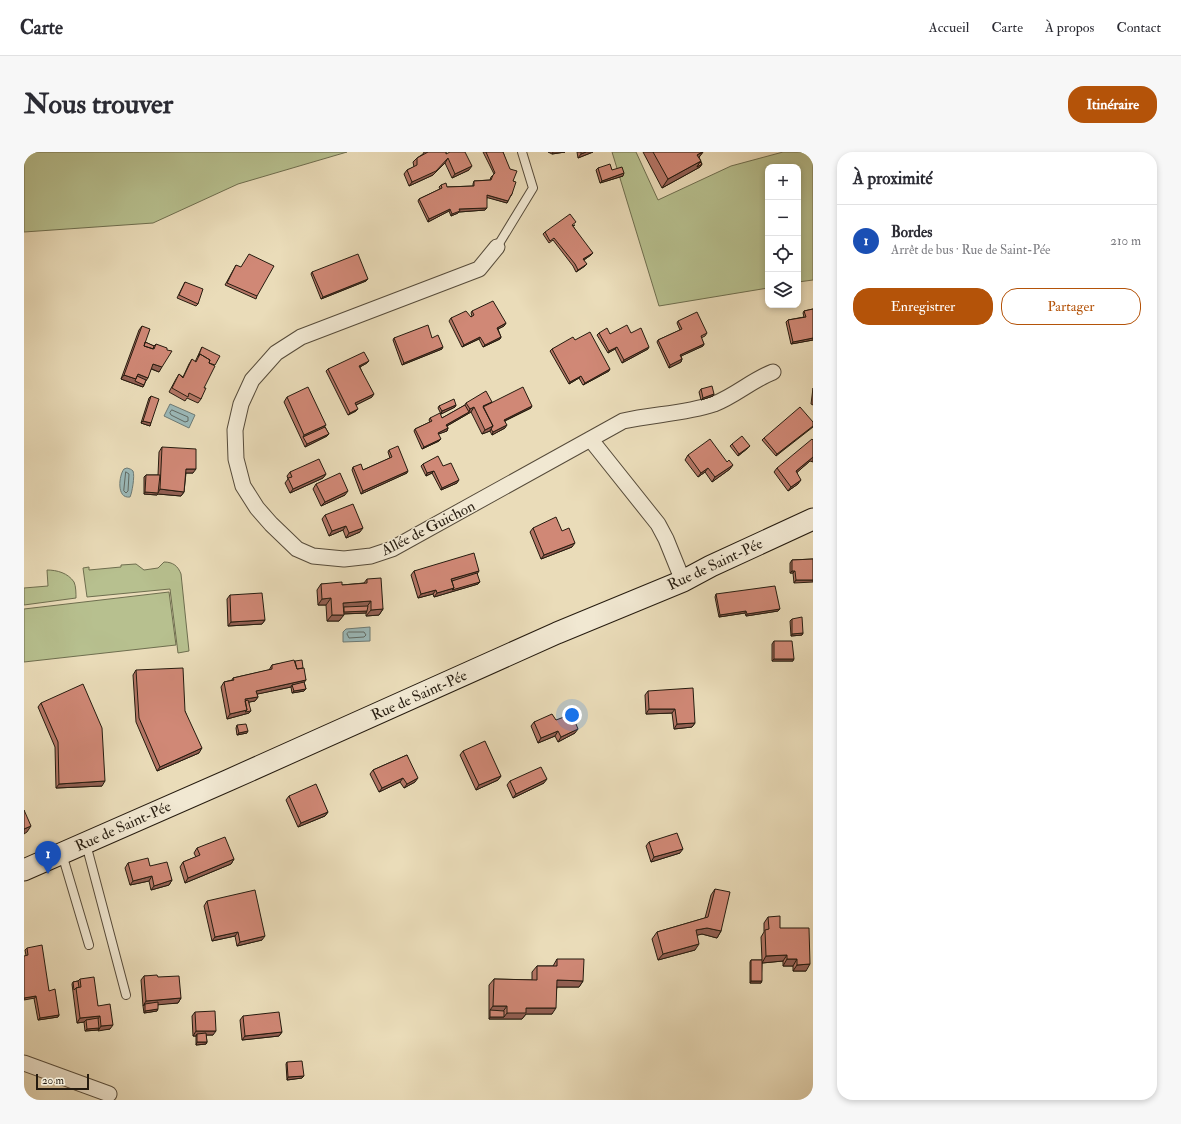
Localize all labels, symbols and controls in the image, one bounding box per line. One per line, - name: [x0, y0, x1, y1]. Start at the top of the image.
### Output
- text: Carte: [20, 16, 63, 40]
- text: Accueil: [929, 19, 969, 36]
- text: Carte: [991, 19, 1023, 36]
- text: À propos: [1045, 19, 1094, 36]
- text: Contact: [1116, 19, 1161, 36]
- button: Itinéraire: [1068, 86, 1157, 123]
- text: Nous trouver: [24, 87, 173, 122]
- map controls: [765, 164, 801, 308]
- button: +: [765, 164, 801, 200]
- text: À proximité: [853, 168, 933, 189]
- button: −: [765, 200, 801, 236]
- text: Bordes: [891, 223, 932, 242]
- text: 1: [864, 233, 868, 249]
- text: 210 m: [1110, 233, 1141, 249]
- button: locate: [765, 236, 801, 272]
- text: Arrêt de bus · Rue de Saint-Pée: [891, 242, 1051, 258]
- button: layers: [765, 272, 801, 308]
- button: Enregistrer: [853, 288, 993, 325]
- button: Partager: [1001, 288, 1141, 325]
- street label: Allée de Guichon: [377, 497, 479, 561]
- street label: Rue de Saint-Pée: [665, 534, 766, 595]
- street label: Rue de Saint-Pée: [368, 666, 470, 725]
- your location: [562, 705, 582, 725]
- street label: Rue de Saint-Pée: [72, 797, 174, 856]
- pin: 1: [35, 841, 61, 874]
- scale bar: [36, 1072, 89, 1091]
- text: 20 m: [42, 1074, 64, 1087]

